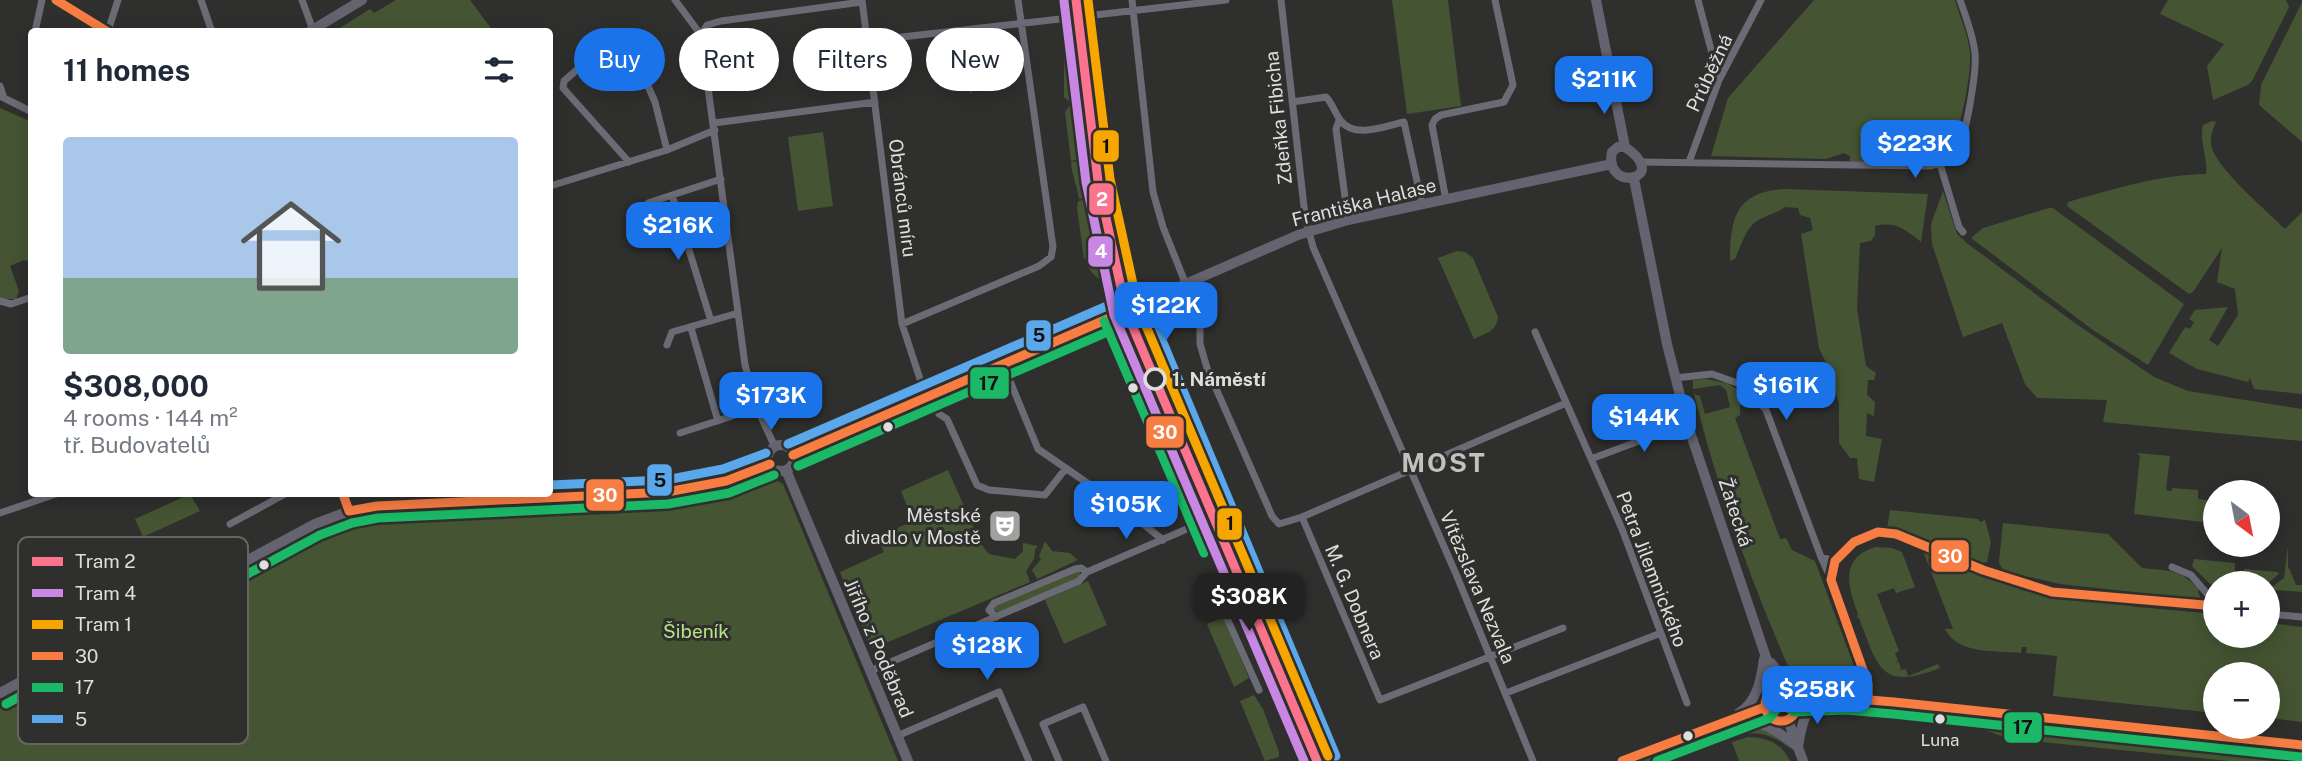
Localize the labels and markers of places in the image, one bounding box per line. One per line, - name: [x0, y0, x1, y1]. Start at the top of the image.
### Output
- pin: $211K: [1555, 57, 1653, 116]
- pin: $223K: [1866, 120, 1964, 180]
- pin: $216K: [629, 202, 727, 262]
- pin: $122K: [1117, 282, 1215, 342]
- pin: $161K: [1737, 362, 1835, 422]
- marker: 1. Náměstí: [1144, 368, 1166, 390]
- place label: 1. Náměstí: [1172, 368, 1267, 390]
- pin: $173K: [722, 372, 820, 432]
- unlabelled marker: [1126, 381, 1140, 395]
- pin: $144K: [1595, 394, 1693, 454]
- unlabelled marker: [881, 420, 895, 434]
- pin: $105K: [1077, 482, 1175, 541]
- place label: Městské divadlo v Mostě: [844, 504, 981, 548]
- theatre icon: Městské divadlo v Mostě: [986, 507, 1024, 545]
- unlabelled marker: [257, 558, 271, 572]
- pin: $308K: [1200, 574, 1298, 633]
- pin: $128K: [938, 622, 1036, 682]
- pin: $258K: [1768, 666, 1866, 726]
- marker: Luna: [1933, 712, 1947, 726]
- unlabelled marker: [1681, 729, 1695, 743]
- place label: Luna: [1920, 730, 1960, 750]

